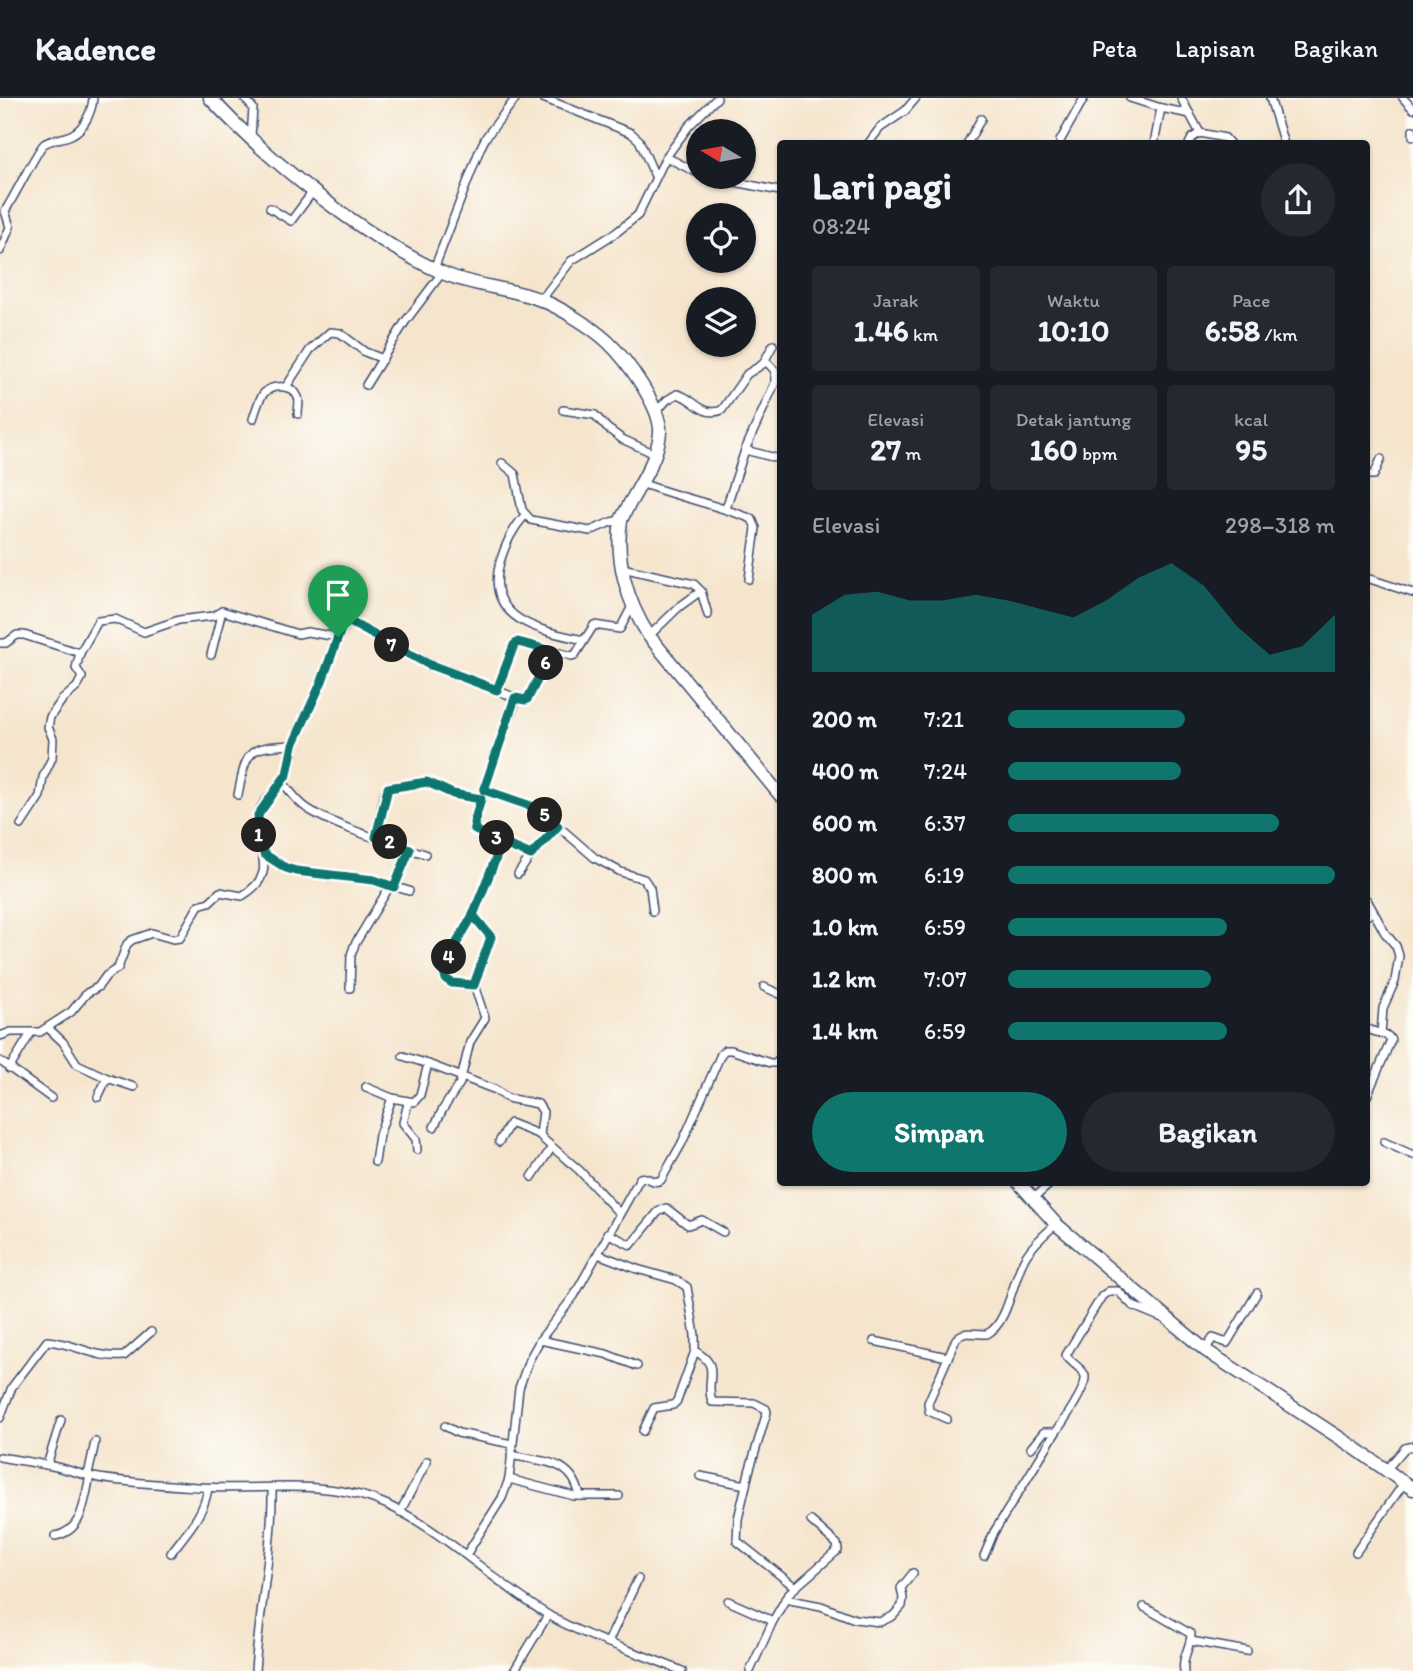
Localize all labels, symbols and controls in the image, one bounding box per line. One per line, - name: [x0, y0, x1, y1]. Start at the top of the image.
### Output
- text: Kadence: [35, 29, 156, 68]
- text: Peta: [1092, 34, 1137, 63]
- text: Lapisan: [1175, 34, 1255, 63]
- text: Bagikan: [1293, 34, 1378, 63]
- north arrow: [686, 119, 756, 189]
- map controls: [686, 119, 756, 357]
- text: Lari pagi: [812, 163, 952, 209]
- button: share: [1261, 163, 1335, 237]
- button: locate: [686, 203, 756, 273]
- text: 08:24: [812, 212, 870, 240]
- button: layers: [686, 287, 756, 357]
- text: Jarak: [873, 289, 919, 312]
- text: Waktu: [1047, 289, 1100, 312]
- text: Pace: [1232, 289, 1270, 312]
- text: 1.46: [854, 312, 909, 349]
- text: 10:10: [1037, 312, 1110, 349]
- text: 6:58: [1205, 312, 1260, 349]
- text: km: [909, 323, 938, 346]
- text: /km: [1260, 323, 1298, 346]
- text: Elevasi: [868, 408, 924, 431]
- text: Detak jantung: [1016, 408, 1131, 431]
- text: kcal: [1234, 408, 1268, 431]
- text: 27: [870, 431, 901, 468]
- text: 160: [1030, 431, 1078, 468]
- text: 95: [1235, 431, 1267, 468]
- text: m: [901, 442, 921, 465]
- text: bpm: [1078, 442, 1117, 465]
- text: Elevasi: [812, 511, 880, 539]
- text: 298–318 m: [1225, 511, 1335, 539]
- pin: [308, 565, 368, 637]
- icon: arrive: [319, 576, 357, 614]
- pin: 7: [374, 628, 410, 662]
- text: 7: [387, 633, 396, 656]
- pin: 6: [528, 646, 564, 680]
- text: 6: [540, 651, 551, 674]
- text: 200 m: [812, 705, 877, 733]
- text: 7:21: [924, 705, 964, 733]
- text: 400 m: [812, 757, 879, 785]
- text: 7:24: [924, 757, 967, 785]
- pin: 5: [528, 798, 562, 832]
- text: 5: [540, 803, 549, 826]
- text: 600 m: [812, 809, 877, 837]
- text: 6:37: [924, 809, 966, 837]
- pin: 1: [242, 818, 276, 852]
- pin: 3: [480, 820, 514, 856]
- text: 1: [254, 823, 263, 846]
- pin: 2: [372, 824, 408, 860]
- text: 3: [491, 826, 502, 849]
- text: 2: [385, 830, 395, 853]
- text: 800 m: [812, 861, 877, 889]
- text: 6:19: [924, 861, 965, 889]
- text: 1.0 km: [812, 913, 878, 941]
- text: 6:59: [924, 913, 966, 941]
- pin: 4: [432, 940, 466, 974]
- text: 4: [443, 945, 454, 968]
- text: 1.2 km: [812, 965, 876, 993]
- text: 7:07: [924, 965, 967, 993]
- text: 1.4 km: [812, 1017, 878, 1045]
- text: 6:59: [924, 1017, 966, 1045]
- button: Simpan: [812, 1092, 1067, 1172]
- button: Bagikan: [1081, 1092, 1335, 1172]

